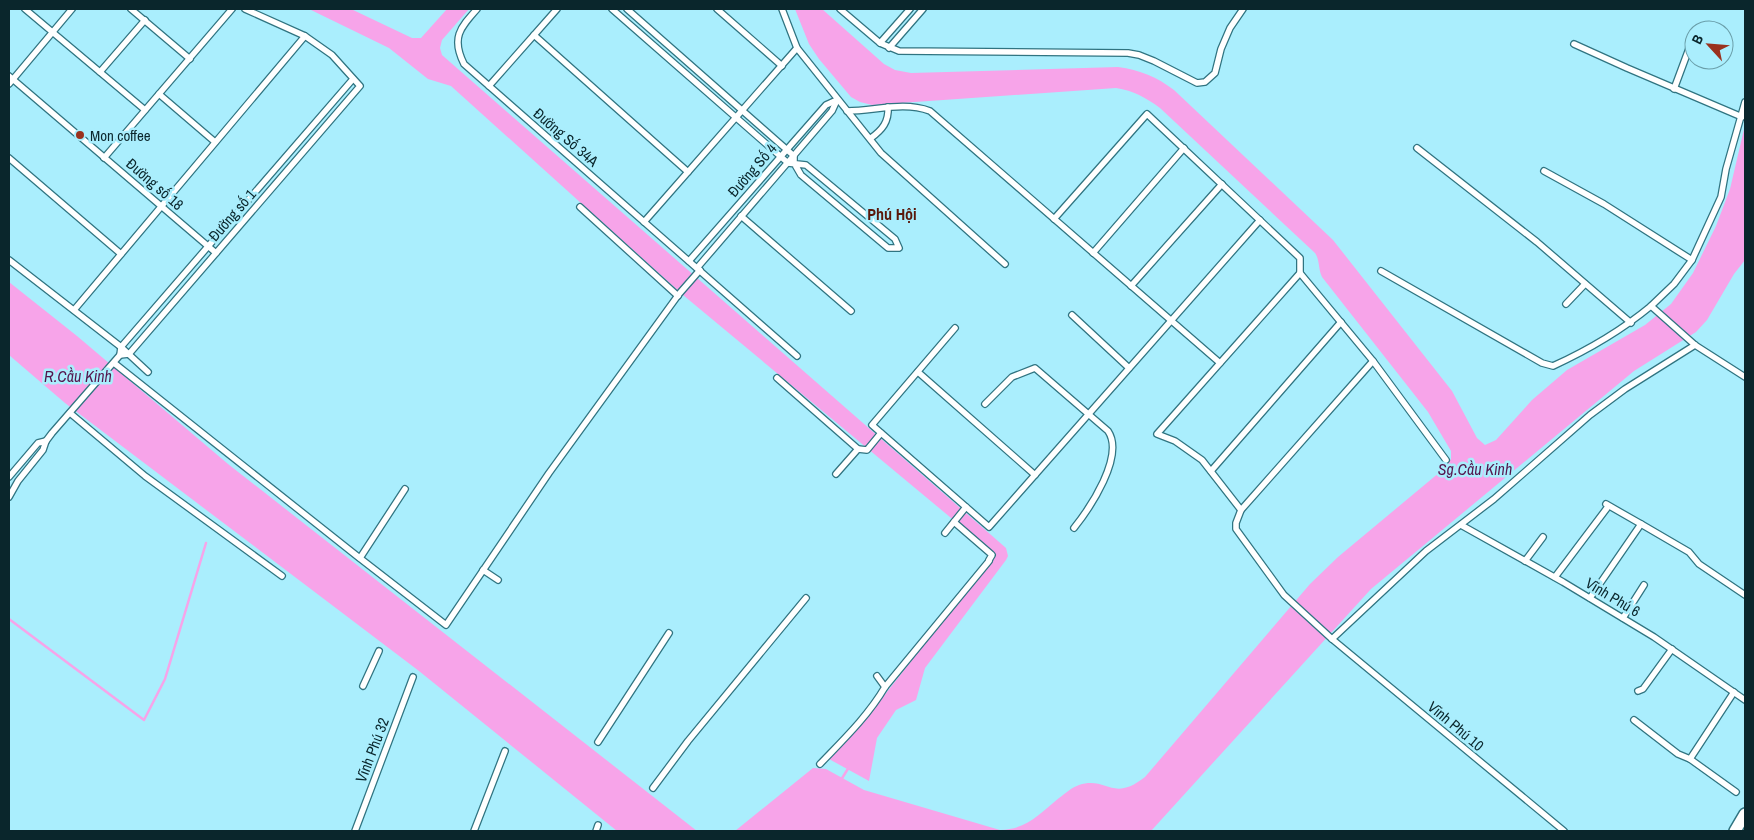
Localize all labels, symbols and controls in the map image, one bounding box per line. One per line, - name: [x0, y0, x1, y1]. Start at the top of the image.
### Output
- north arrow: [1684, 20, 1734, 70]
- text: B: [1687, 32, 1707, 47]
- street label: Đường Số 34A: [529, 103, 604, 172]
- place label: Mon coffee: [90, 125, 151, 146]
- marker: Mon coffee: [74, 129, 86, 141]
- street label: Đường Số 4: [723, 138, 781, 201]
- street label: Đường số 18: [122, 153, 188, 215]
- street label: Đường số 1: [203, 184, 261, 246]
- district label: Phú Hội: [867, 203, 917, 225]
- water label: R.Cầu Kinh: [44, 365, 112, 387]
- water label: Sg.Cầu Kinh: [1438, 458, 1512, 480]
- street label: Vĩnh Phú 6: [1582, 572, 1645, 622]
- street label: Vĩnh Phú 10: [1423, 696, 1489, 756]
- street label: Vĩnh Phú 32: [350, 715, 394, 785]

